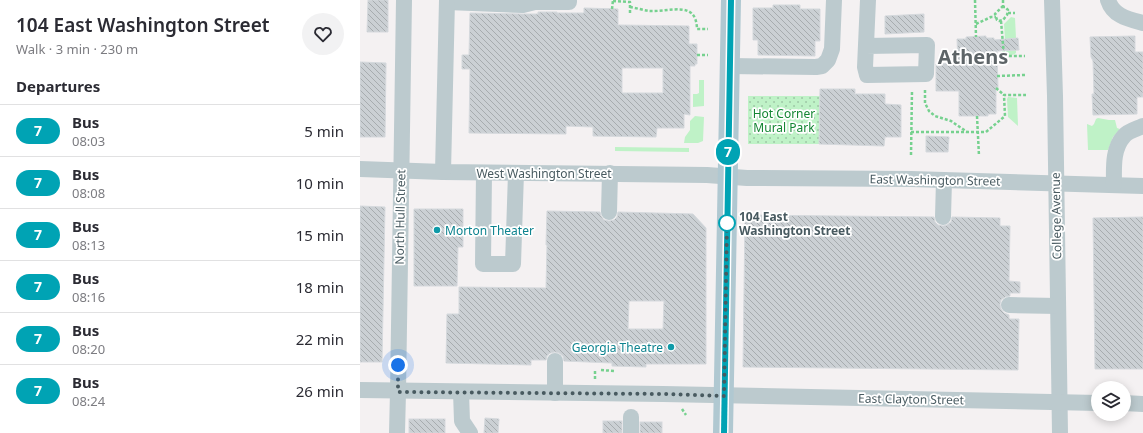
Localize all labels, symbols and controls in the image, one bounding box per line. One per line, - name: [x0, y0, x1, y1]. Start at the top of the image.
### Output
- text: 104 East Washington Street: [16, 12, 269, 38]
- button: heart: [302, 13, 344, 55]
- text: Walk · 3 min · 230 m: [16, 40, 138, 58]
- district label: Athens: [938, 43, 1008, 70]
- text: Departures: [16, 76, 100, 96]
- park label: Hot Corner Mural Park: [753, 105, 815, 136]
- text: Bus: [72, 112, 99, 132]
- text: 7: [34, 121, 42, 140]
- text: 5 min: [304, 121, 344, 141]
- text: 08:03: [72, 132, 105, 150]
- line badge: 7: [715, 139, 741, 165]
- text: 7: [724, 142, 732, 161]
- text: Bus: [72, 164, 99, 184]
- street label: West Washington Street: [476, 165, 612, 182]
- street label: North Hull Street: [391, 169, 409, 265]
- street label: East Washington Street: [869, 170, 1001, 190]
- street label: College Avenue: [1047, 172, 1065, 260]
- text: 7: [34, 173, 42, 192]
- text: 10 min: [296, 173, 344, 193]
- text: 08:08: [72, 184, 105, 202]
- place label: 104 East Washington Street: [739, 208, 850, 239]
- marker: 104 East Washington Street: [718, 214, 736, 232]
- text: Bus: [72, 216, 99, 236]
- place label: Morton Theater: [445, 222, 534, 239]
- text: 7: [34, 225, 42, 244]
- text: 15 min: [296, 225, 344, 245]
- marker: Morton Theater: [432, 225, 442, 235]
- text: 08:13: [72, 236, 105, 254]
- text: Bus: [72, 268, 99, 288]
- text: 7: [34, 277, 42, 296]
- text: 18 min: [296, 277, 344, 297]
- text: 08:16: [72, 288, 105, 306]
- text: Bus: [72, 320, 99, 340]
- text: 7: [34, 329, 42, 348]
- text: 22 min: [296, 329, 344, 349]
- place label: Georgia Theatre: [572, 339, 663, 356]
- text: 08:20: [72, 340, 105, 358]
- marker: Georgia Theatre: [666, 342, 676, 352]
- your location: [388, 355, 408, 375]
- text: Bus: [72, 372, 99, 392]
- text: 7: [34, 381, 42, 400]
- text: 26 min: [296, 381, 344, 401]
- map controls: [1091, 381, 1131, 421]
- button: layers: [1091, 381, 1131, 421]
- street label: East Clayton Street: [858, 390, 965, 408]
- text: 08:24: [72, 392, 105, 410]

